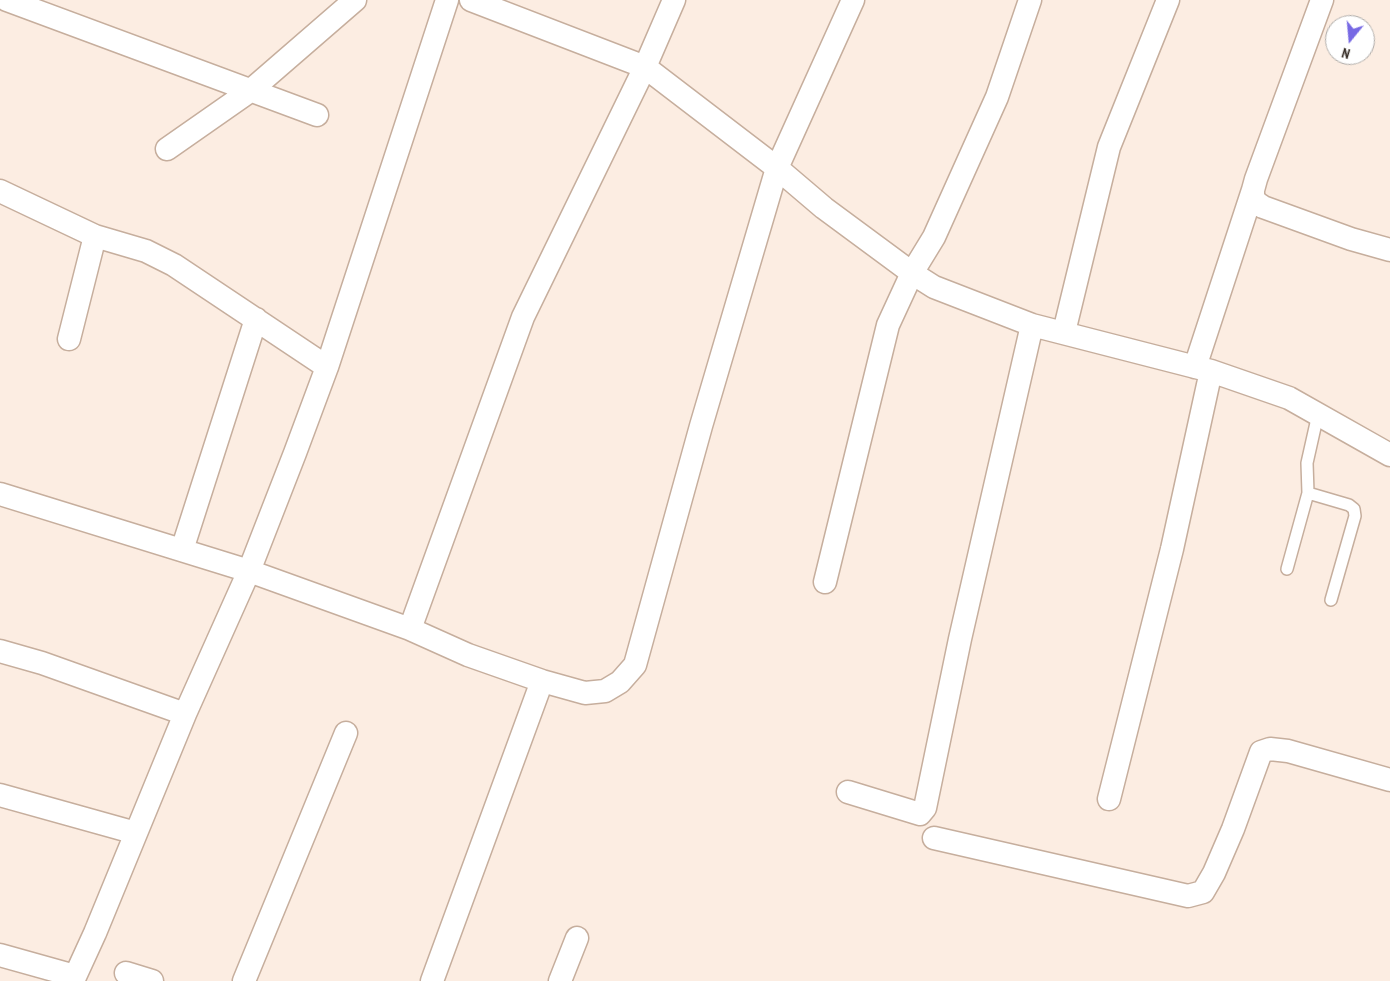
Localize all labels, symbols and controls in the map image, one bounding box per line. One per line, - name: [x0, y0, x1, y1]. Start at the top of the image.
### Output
- north arrow: [1325, 15, 1375, 65]
- text: N: [1340, 44, 1352, 63]

